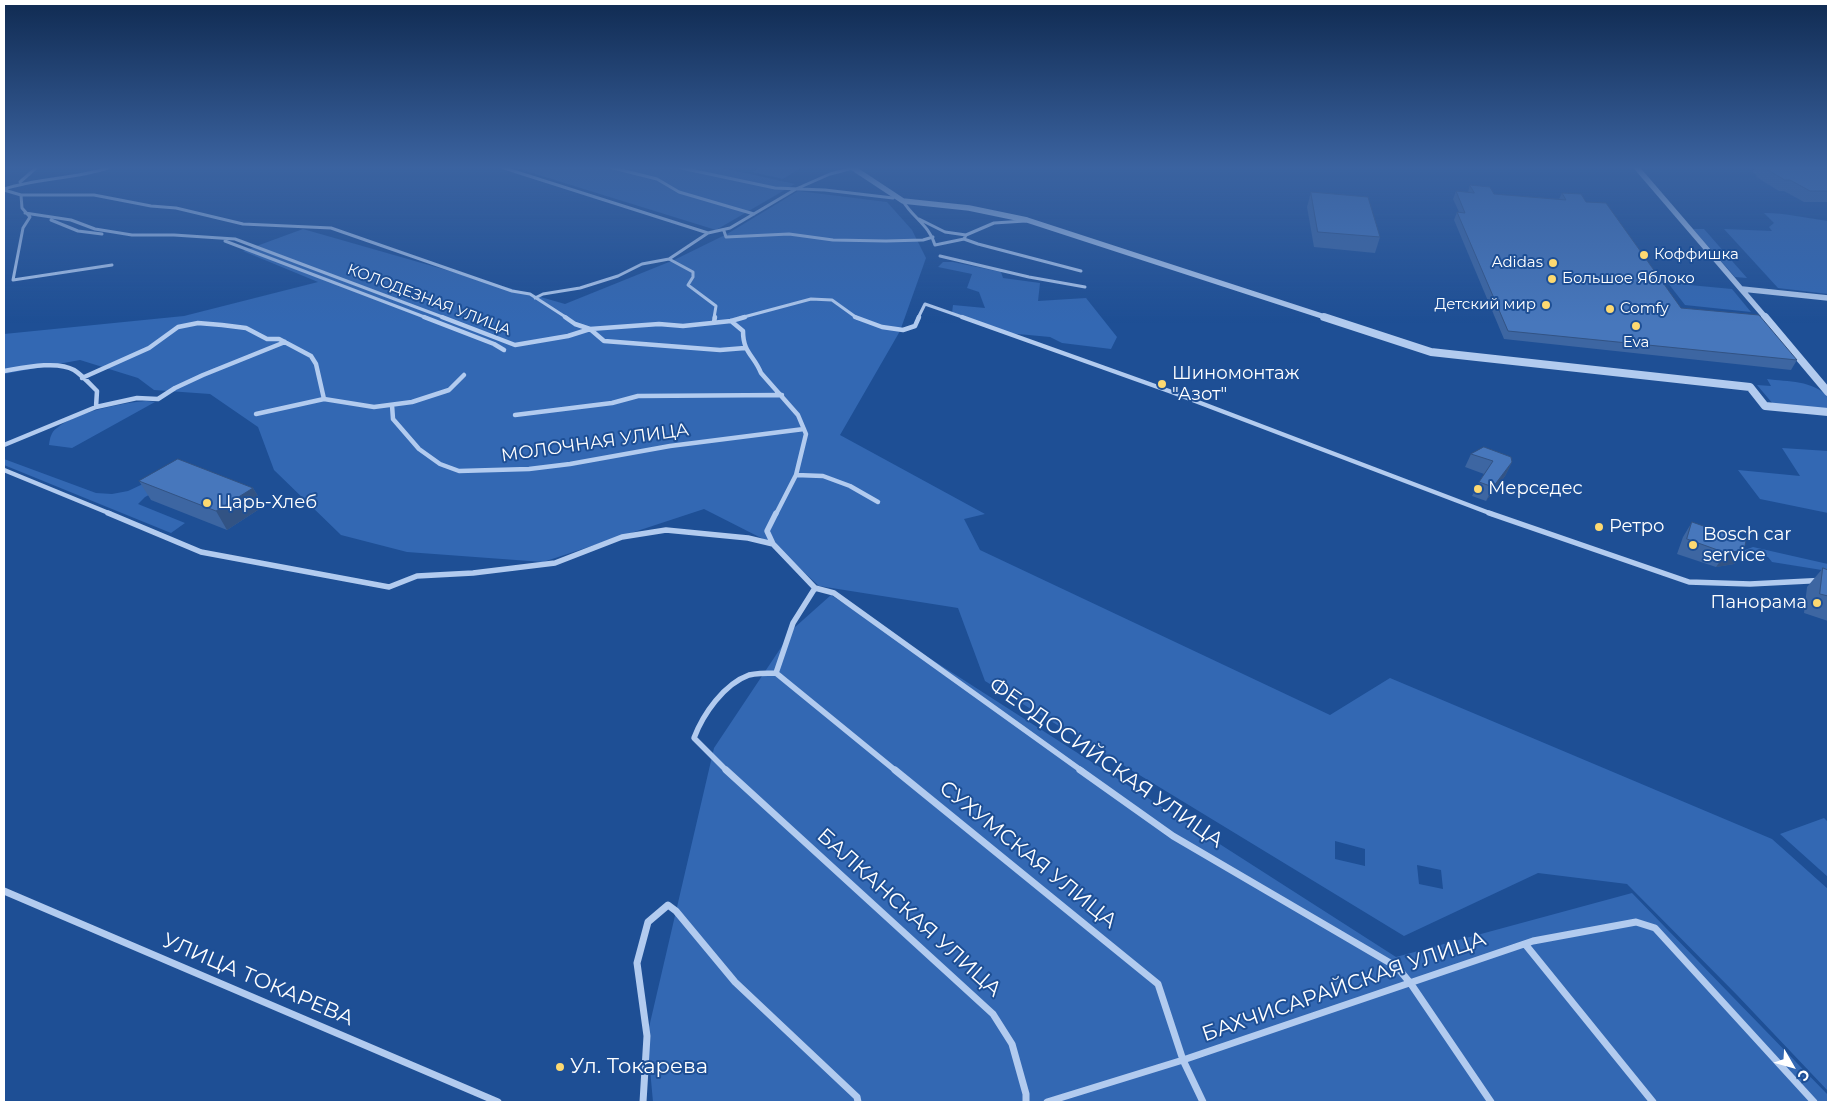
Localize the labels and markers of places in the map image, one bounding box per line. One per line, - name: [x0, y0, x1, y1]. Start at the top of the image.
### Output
- place label: Коффишка: [1654, 246, 1739, 264]
- marker: Коффишка: [1638, 249, 1650, 261]
- place label: Adidas: [1492, 254, 1543, 272]
- marker: Adidas: [1547, 257, 1559, 269]
- place label: Большое Яблоко: [1562, 270, 1695, 288]
- marker: Большое Яблоко: [1546, 273, 1558, 285]
- place label: Детский мир: [1434, 296, 1536, 314]
- marker: Детский мир: [1540, 299, 1552, 311]
- place label: Comfy: [1620, 300, 1669, 318]
- marker: Comfy: [1604, 303, 1616, 315]
- marker: Eva: [1630, 320, 1642, 332]
- place label: Eva: [1623, 334, 1649, 352]
- place label: Шиномонтаж "Азот": [1172, 363, 1299, 406]
- marker: Шиномонтаж "Азот": [1156, 378, 1168, 390]
- place label: Мерседес: [1488, 478, 1583, 500]
- marker: Мерседес: [1472, 483, 1484, 495]
- place label: Царь-Хлеб: [217, 492, 317, 514]
- marker: Царь-Хлеб: [201, 497, 213, 509]
- place label: Ретро: [1609, 516, 1665, 538]
- marker: Ретро: [1593, 521, 1605, 533]
- place label: Bosch car service: [1703, 524, 1791, 566]
- marker: Bosch car service: [1687, 539, 1699, 551]
- place label: Панорама: [1711, 592, 1807, 614]
- marker: Панорама: [1811, 597, 1823, 609]
- place label: Ул. Токарева: [570, 1054, 708, 1080]
- marker: Ул. Токарева: [554, 1061, 566, 1073]

